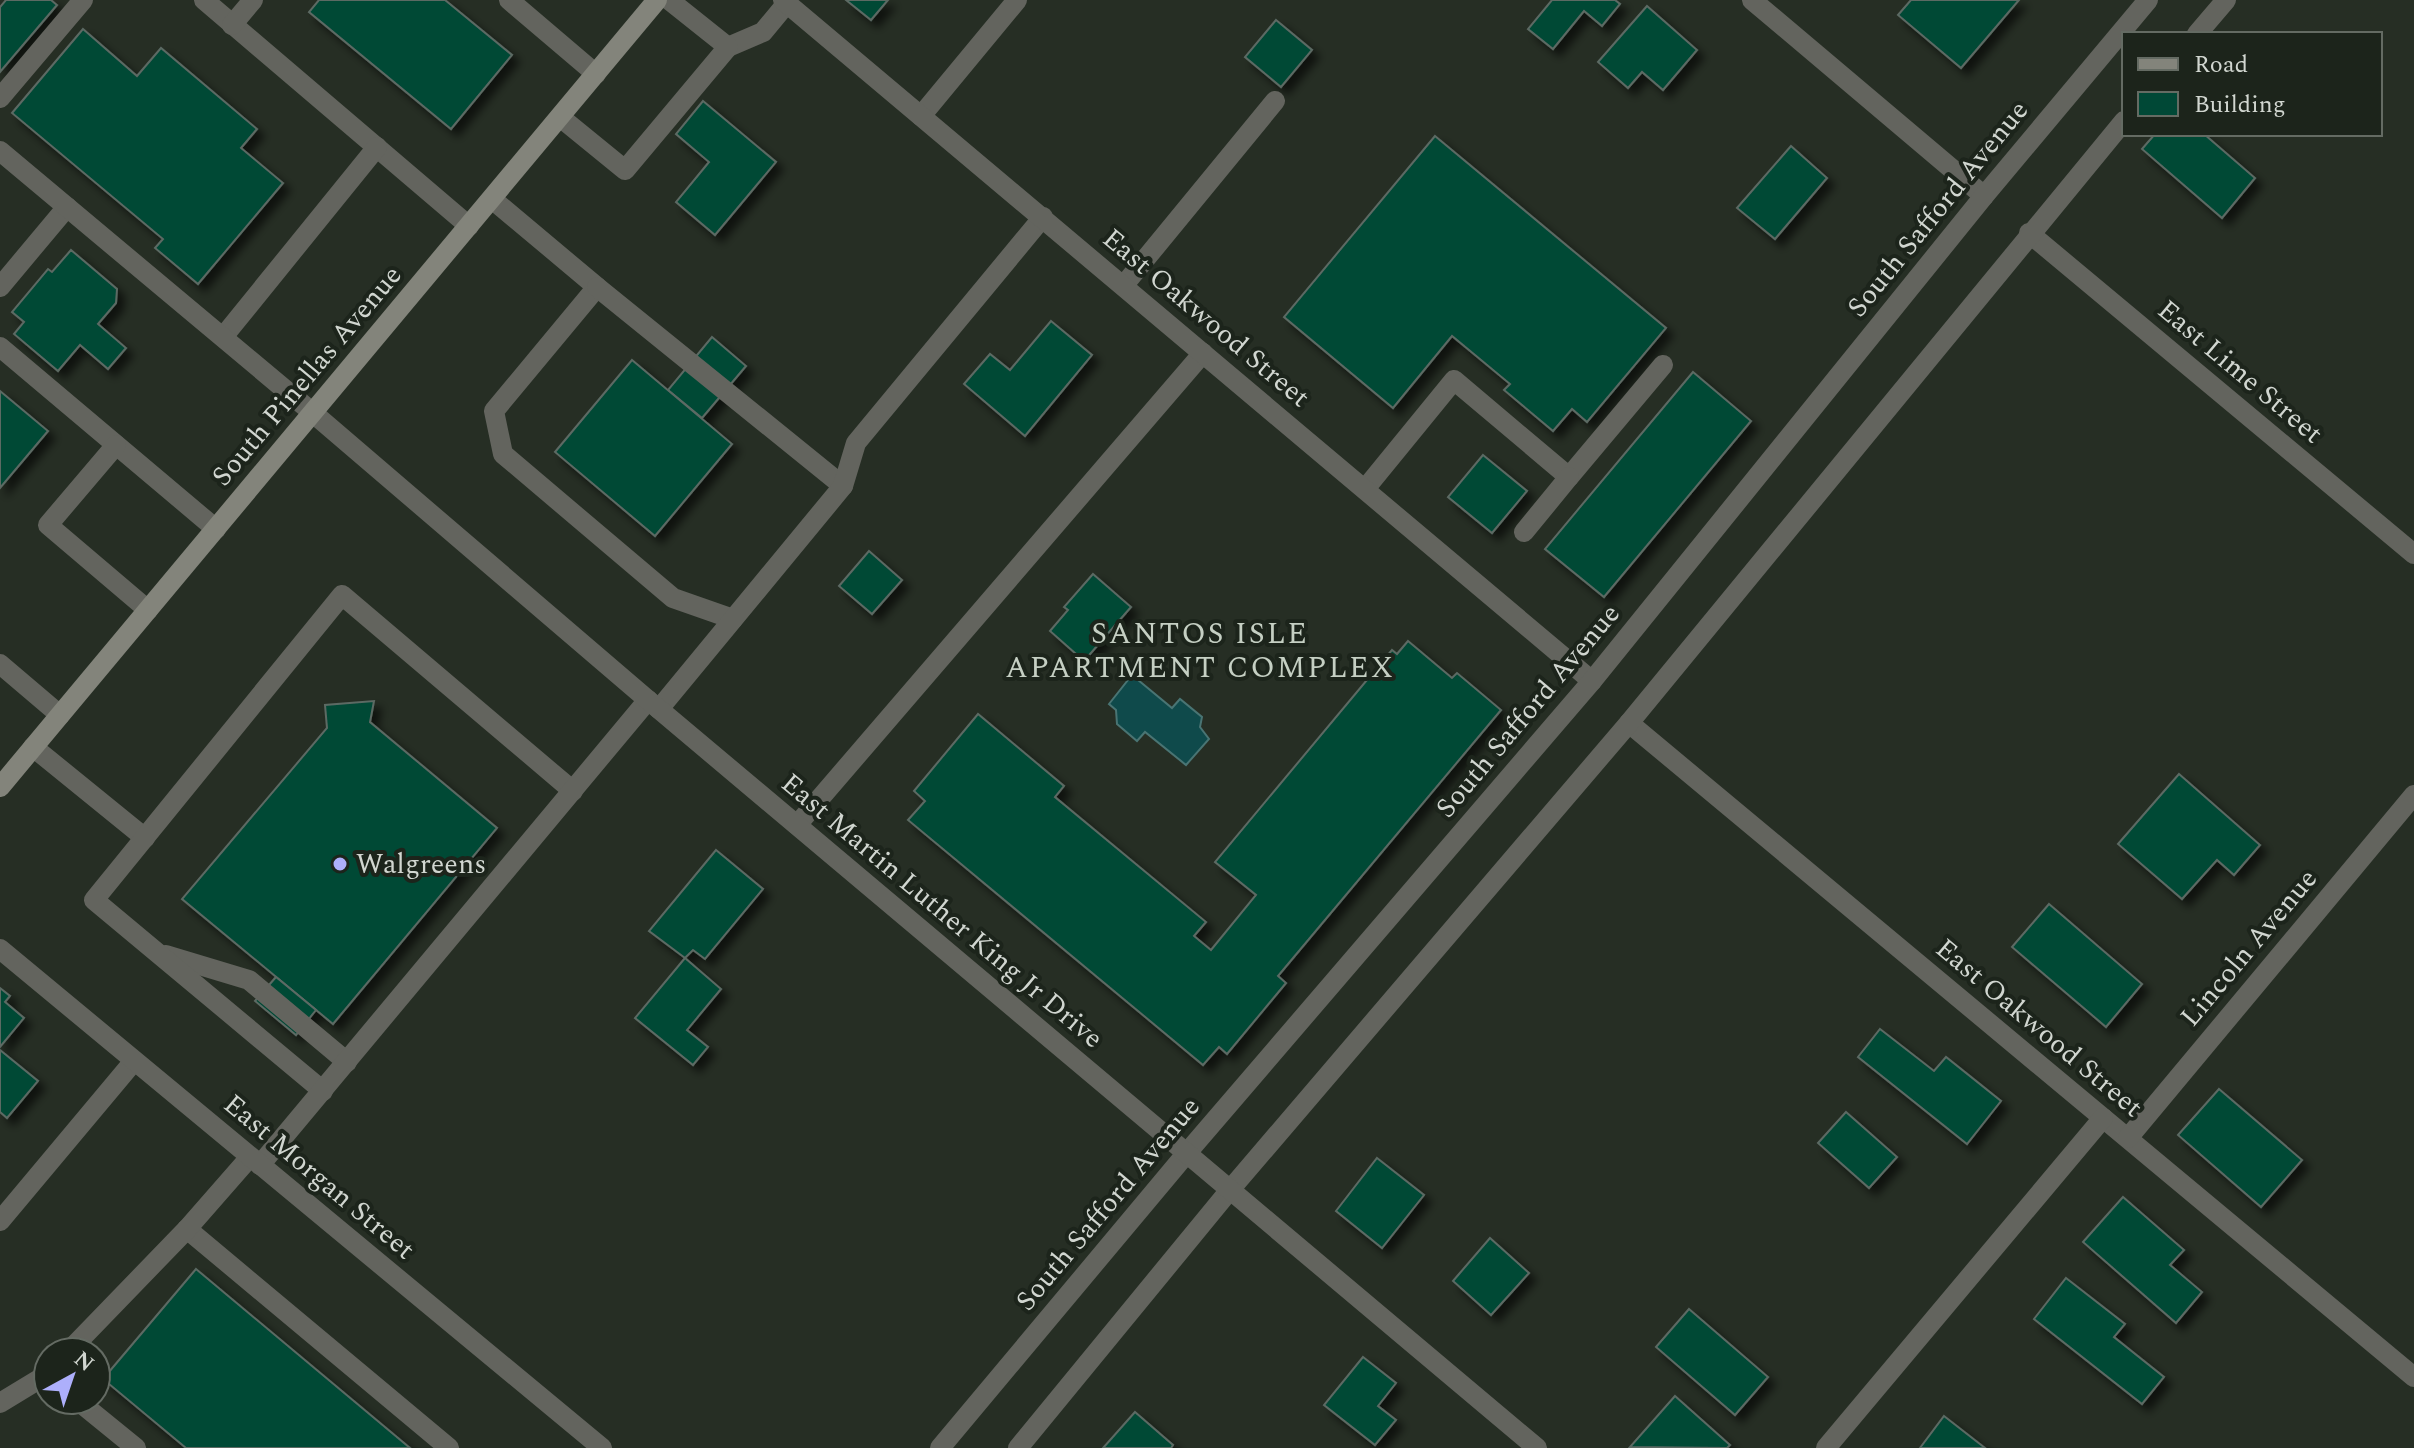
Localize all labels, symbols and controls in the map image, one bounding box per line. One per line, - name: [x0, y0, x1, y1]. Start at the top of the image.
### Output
- legend: [2122, 32, 2382, 136]
- text: Road: [2194, 47, 2248, 83]
- text: Building: [2194, 87, 2286, 123]
- street label: South Safford Avenue: [1837, 91, 2039, 327]
- street label: East Oakwood Street: [1093, 218, 1320, 418]
- street label: South Pinellas Avenue: [201, 256, 413, 496]
- street label: East Lime Street: [2148, 290, 2332, 454]
- street label: South Safford Avenue: [1425, 594, 1631, 828]
- district label: SANTOS ISLE APARTMENT COMPLEX: [1005, 611, 1395, 691]
- street label: East Martin Luther King Jr Drive: [771, 763, 1113, 1059]
- place label: Walgreens: [356, 843, 486, 886]
- marker: Walgreens: [331, 855, 349, 873]
- street label: Lincoln Avenue: [2170, 859, 2328, 1037]
- street label: East Oakwood Street: [1926, 928, 2153, 1128]
- street label: East Morgan Street: [214, 1084, 425, 1270]
- street label: South Safford Avenue: [1005, 1087, 1211, 1321]
- north arrow: [32, 1336, 112, 1416]
- text: N: [66, 1343, 101, 1380]

